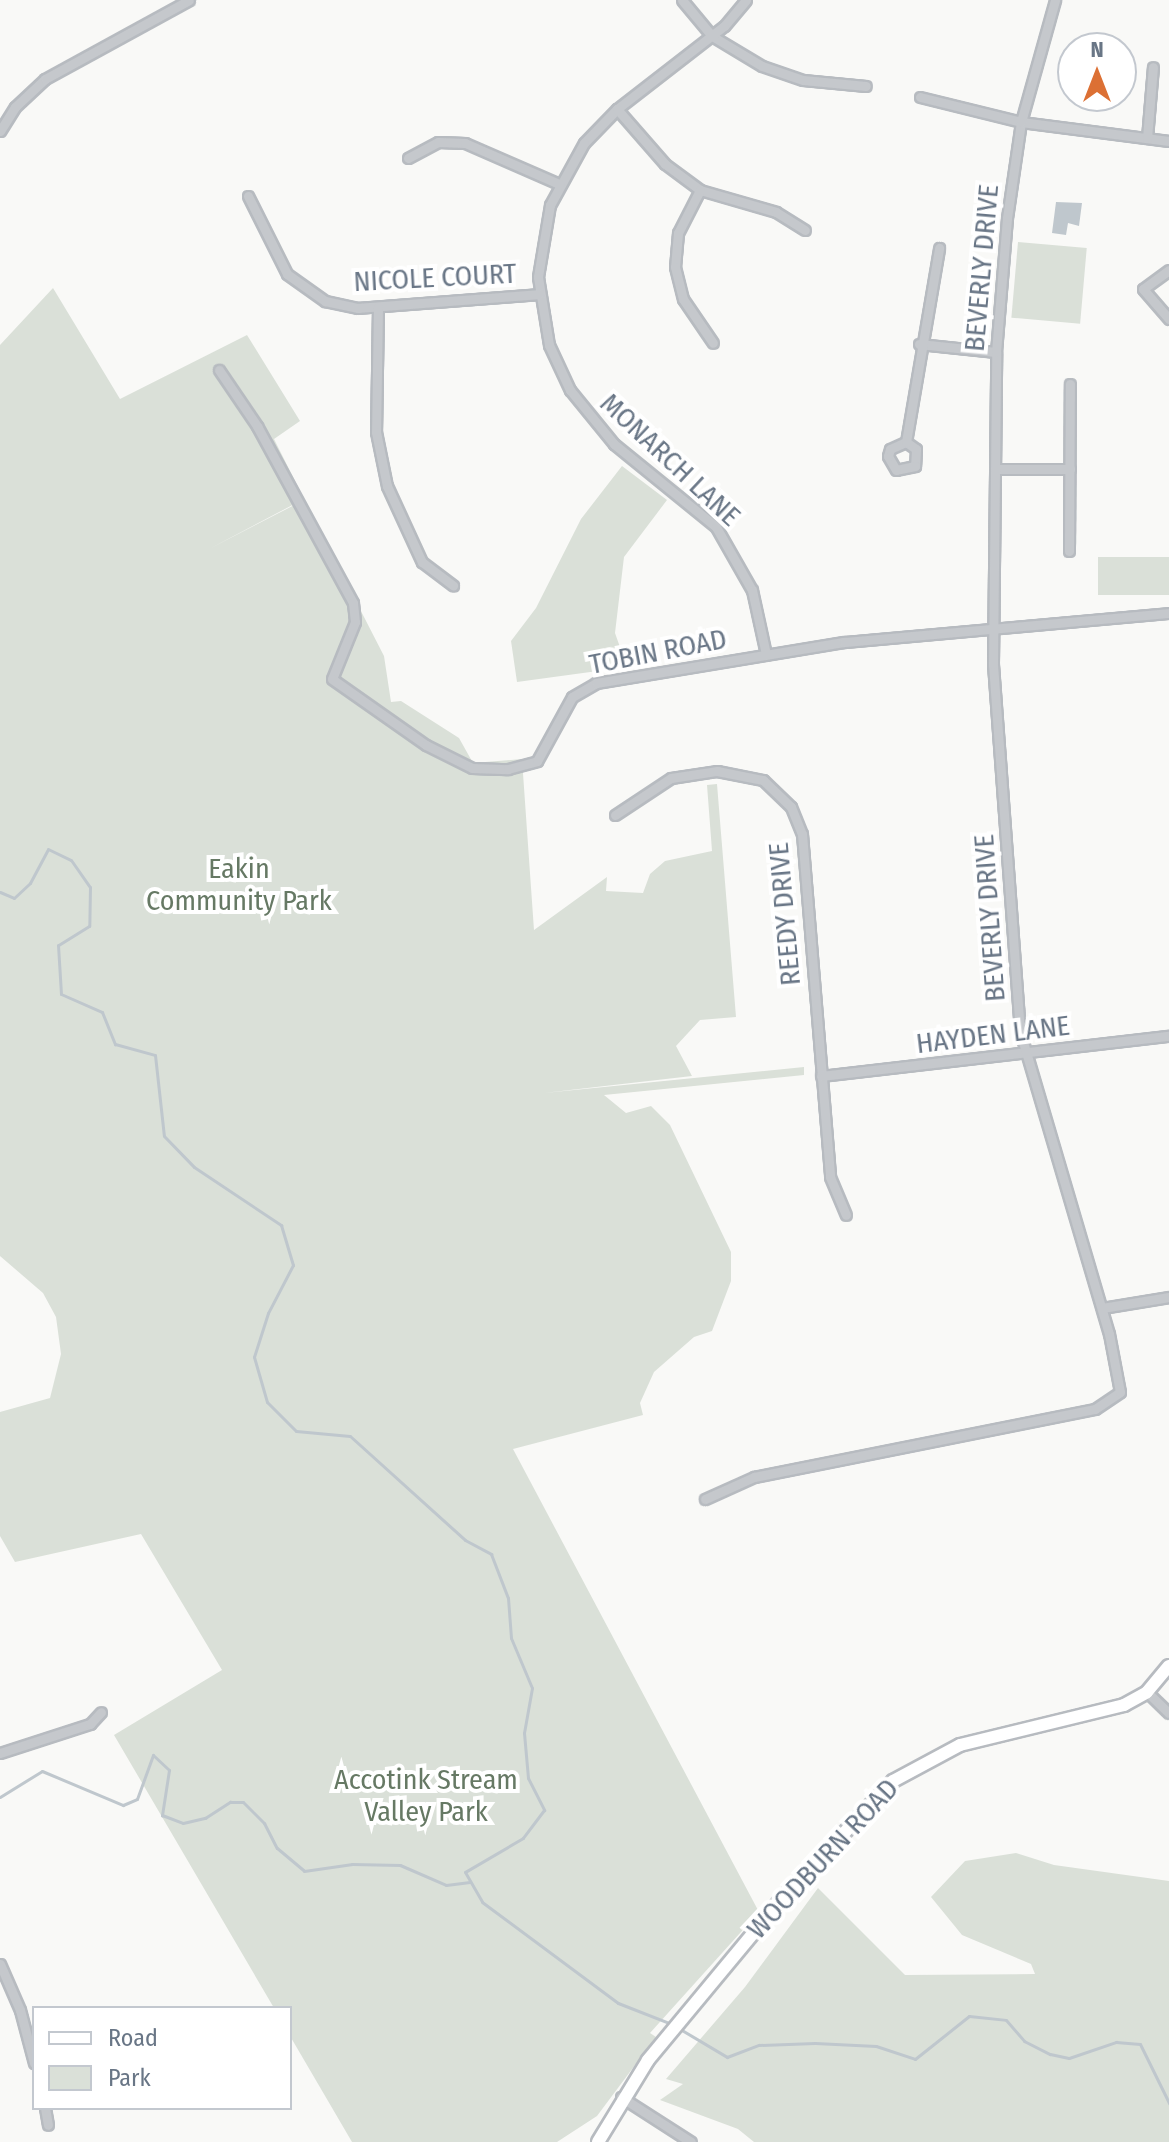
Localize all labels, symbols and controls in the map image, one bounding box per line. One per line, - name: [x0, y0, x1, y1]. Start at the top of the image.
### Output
- north arrow: [1057, 32, 1137, 112]
- text: N: [1090, 36, 1104, 63]
- street label: BEVERLY DRIVE: [958, 183, 1006, 353]
- street label: NICOLE COURT: [353, 257, 517, 299]
- street label: MONARCH LANE: [593, 387, 747, 533]
- street label: TOBIN ROAD: [587, 622, 729, 682]
- street label: BEVERLY DRIVE: [967, 833, 1013, 1003]
- street label: REEDY DRIVE: [762, 841, 808, 987]
- park label: Eakin Community Park: [146, 852, 332, 918]
- street label: HAYDEN LANE: [914, 1009, 1072, 1061]
- park label: Accotink Stream Valley Park: [334, 1763, 518, 1829]
- street label: WOODBURN ROAD: [740, 1772, 906, 1946]
- legend: [32, 2006, 292, 2110]
- text: Road: [108, 2024, 158, 2052]
- text: Park: [108, 2064, 151, 2092]

